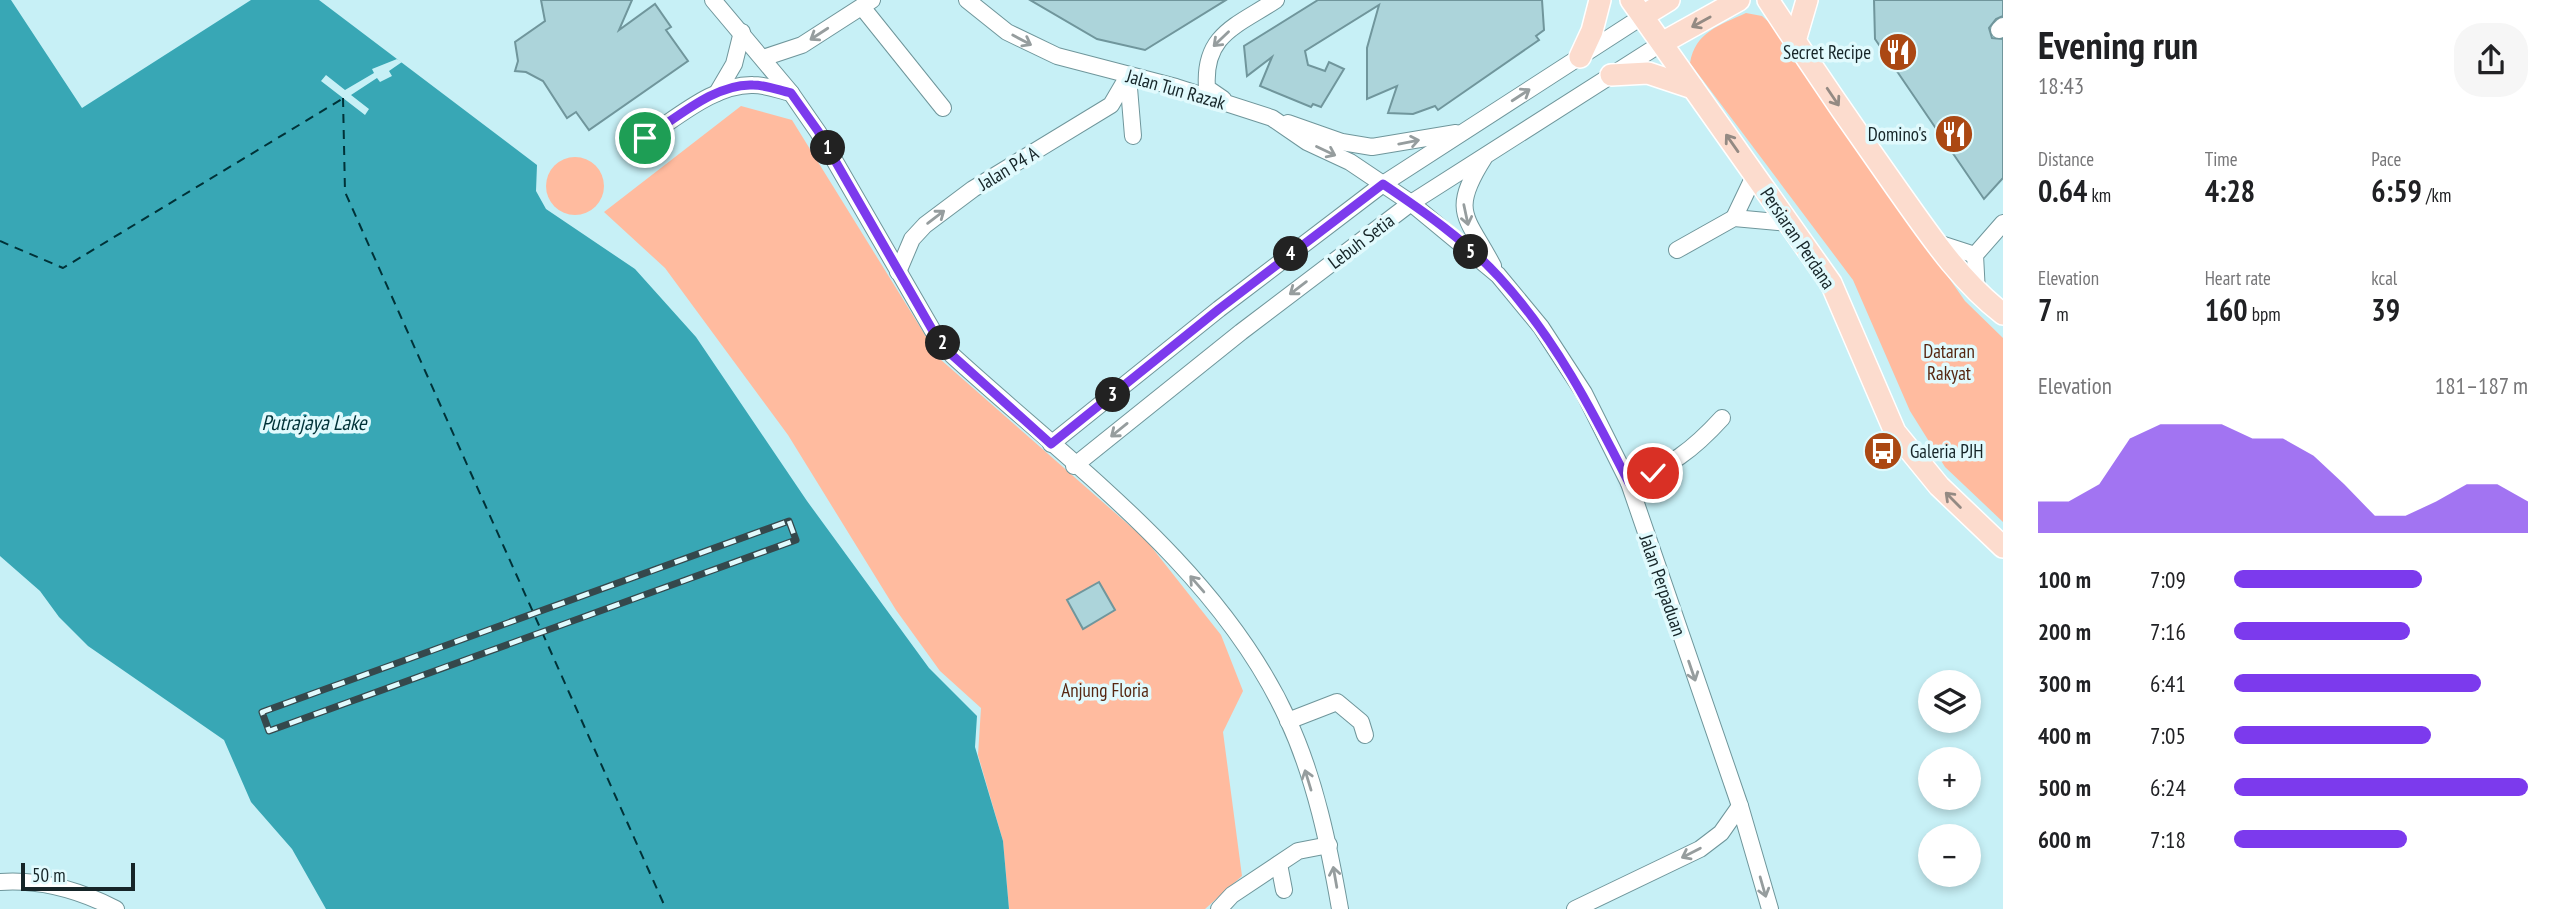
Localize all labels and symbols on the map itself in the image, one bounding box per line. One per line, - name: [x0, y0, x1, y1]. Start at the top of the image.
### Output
- one-way arrow: [1691, 15, 1711, 29]
- one-way arrow: [810, 27, 830, 41]
- one-way arrow: [1213, 31, 1230, 48]
- restaurant icon: Secret Recipe: [1877, 31, 1919, 73]
- one-way arrow: [1011, 34, 1032, 47]
- place label: Secret Recipe: [1783, 40, 1871, 64]
- street label: Jalan Tun Razak: [1123, 63, 1229, 115]
- one-way arrow: [1511, 87, 1531, 101]
- one-way arrow: [1825, 87, 1840, 106]
- pin: [615, 108, 675, 168]
- restaurant icon: Domino's: [1933, 113, 1975, 155]
- place label: Domino's: [1868, 122, 1927, 146]
- pin: 1: [810, 130, 846, 166]
- one-way arrow: [1725, 134, 1740, 153]
- one-way arrow: [1397, 135, 1420, 148]
- street label: Jalan P4 A: [973, 141, 1043, 196]
- one-way arrow: [1315, 145, 1336, 158]
- street label: Persiaran Perdana: [1755, 183, 1841, 293]
- one-way arrow: [1460, 203, 1474, 226]
- street label: Lebuh Setia: [1323, 208, 1399, 274]
- one-way arrow: [926, 209, 944, 224]
- pin: 5: [1454, 234, 1488, 270]
- pin: 4: [1274, 236, 1308, 272]
- one-way arrow: [1289, 281, 1308, 296]
- pin: 2: [926, 326, 960, 360]
- park label: Dataran Rakyat: [1923, 339, 1975, 385]
- pin: 3: [1096, 378, 1130, 412]
- water label: Putrajaya Lake: [261, 409, 368, 436]
- one-way arrow: [1111, 422, 1129, 437]
- bus stop icon: Galeria PJH: [1862, 430, 1904, 472]
- place label: Galeria PJH: [1910, 439, 1984, 463]
- pin: [1623, 443, 1683, 503]
- one-way arrow: [1945, 492, 1962, 509]
- street label: Jalan Perpaduan: [1634, 530, 1692, 639]
- one-way arrow: [1189, 576, 1205, 594]
- one-way arrow: [1687, 659, 1699, 681]
- park label: Anjung Floria: [1061, 678, 1149, 702]
- one-way arrow: [1301, 769, 1314, 791]
- one-way arrow: [1682, 846, 1702, 860]
- scale bar: [21, 860, 135, 892]
- one-way arrow: [1327, 866, 1341, 889]
- one-way arrow: [1758, 876, 1771, 898]

